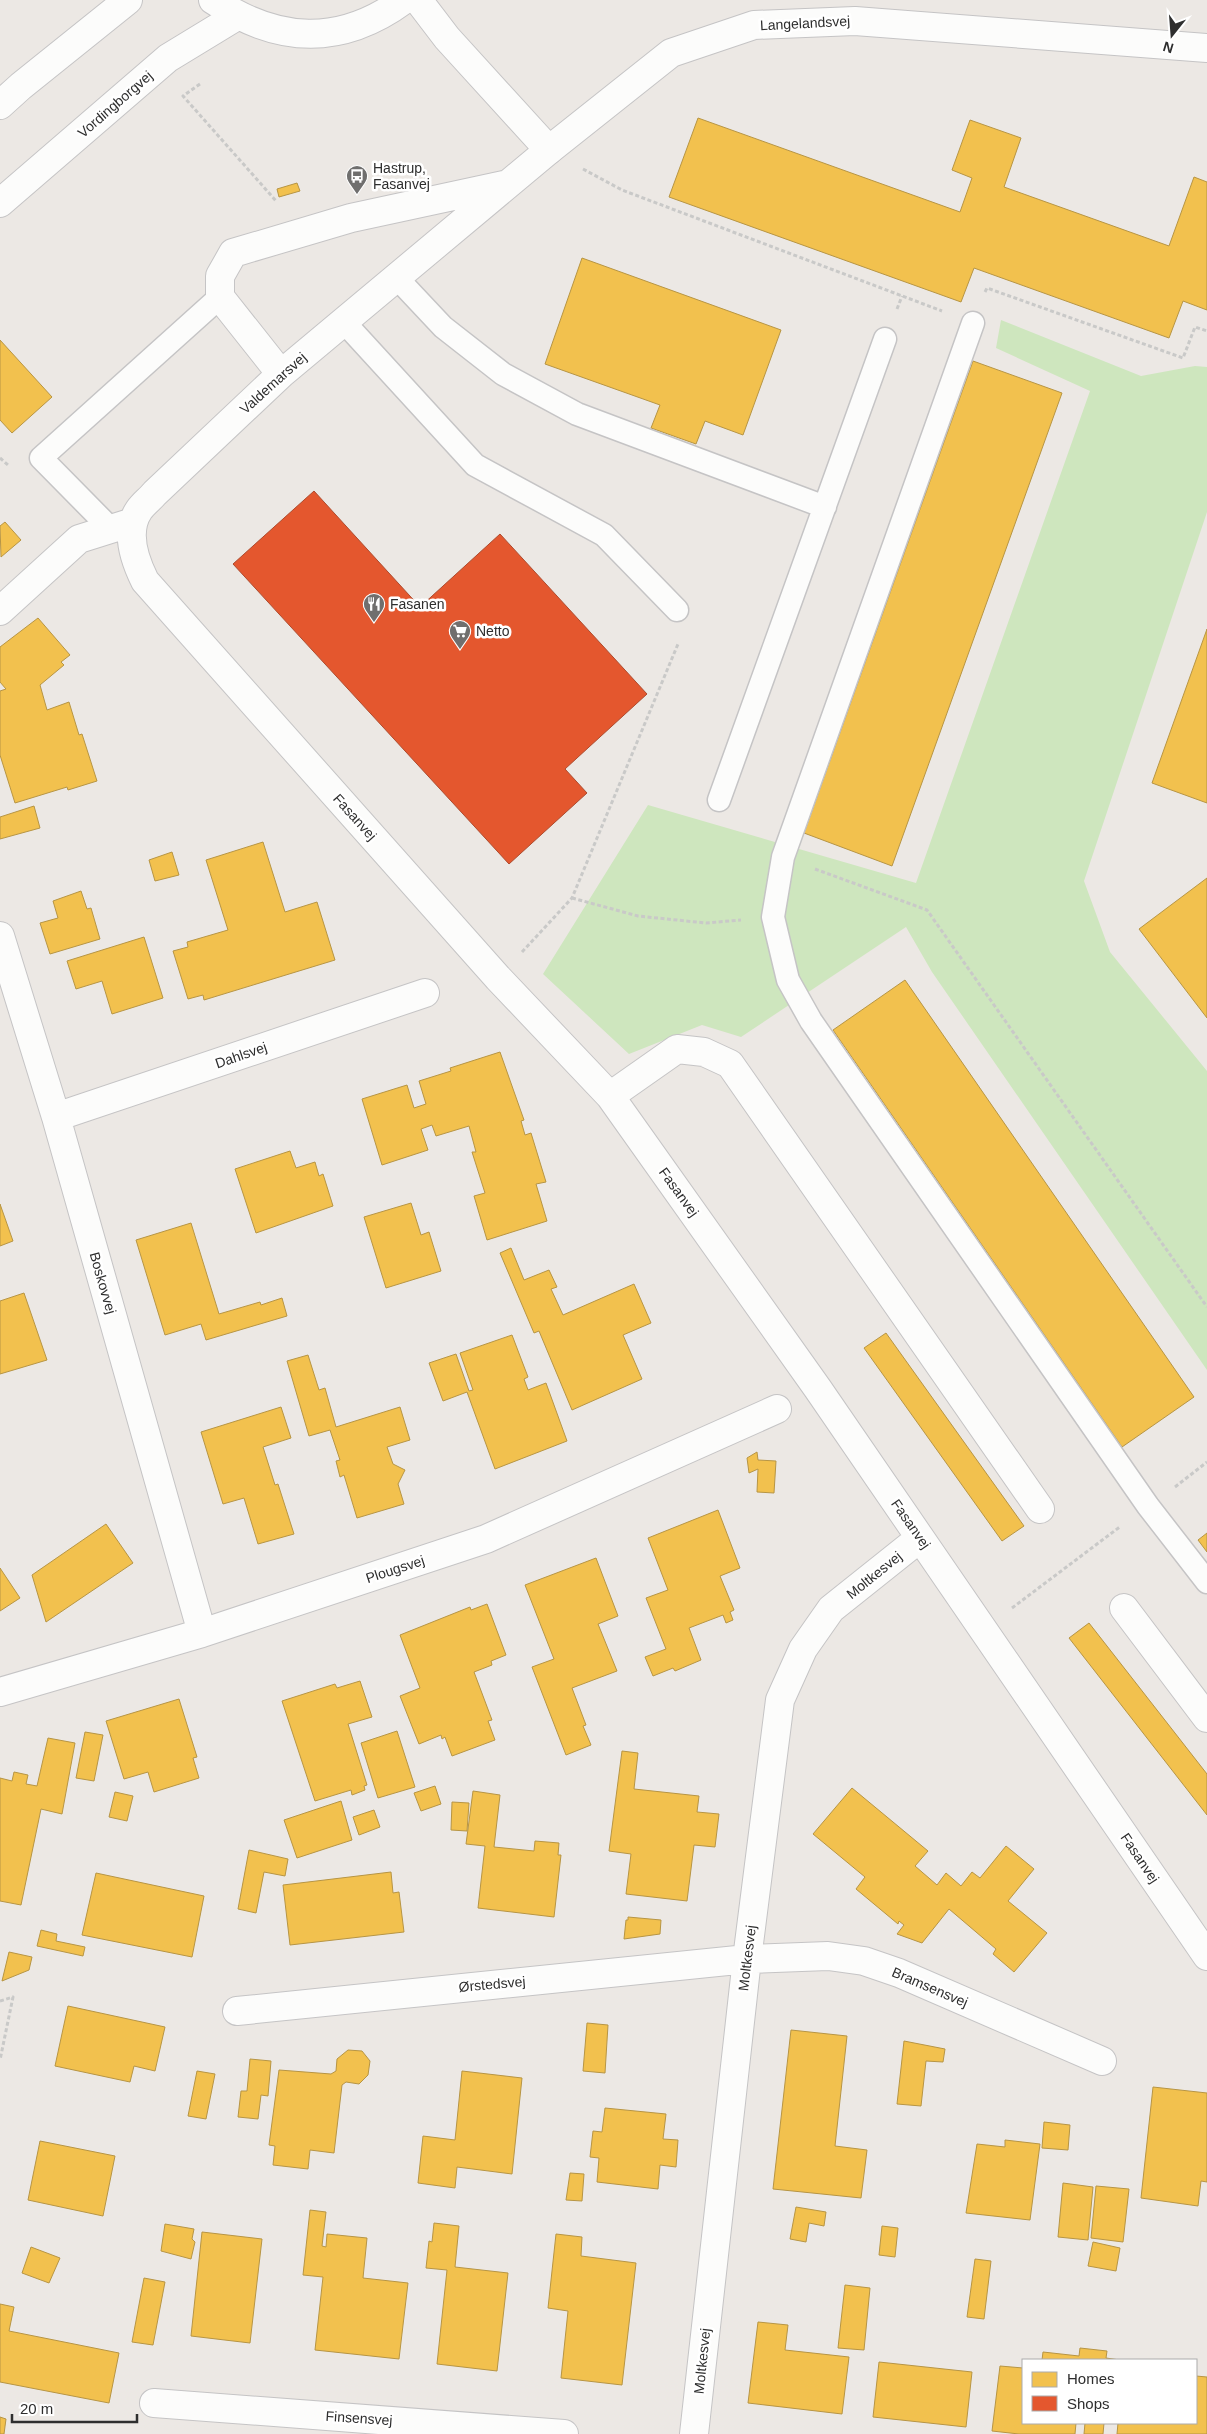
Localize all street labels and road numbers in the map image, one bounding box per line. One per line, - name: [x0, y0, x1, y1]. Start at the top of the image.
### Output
- street label: Langelandsvej: [759, 13, 851, 33]
- street label: Vordingborgvej: [75, 67, 155, 141]
- street label: Valdemarsvej: [237, 349, 309, 417]
- street label: Fasanvej: [330, 791, 380, 843]
- street label: Dahlsvej: [213, 1039, 269, 1071]
- street label: Fasanvej: [656, 1164, 702, 1220]
- street label: Boskovvej: [87, 1250, 119, 1316]
- street label: Fasanvej: [888, 1496, 934, 1552]
- street label: Moltkesvej: [843, 1548, 905, 1602]
- street label: Plougsvej: [364, 1552, 426, 1586]
- street label: Fasanvej: [1117, 1830, 1163, 1886]
- street label: Moltkesvej: [735, 1924, 759, 1992]
- street label: Bramsensvej: [890, 1964, 970, 2010]
- street label: Ørstedsvej: [458, 1973, 526, 1995]
- street label: Moltkesvej: [691, 2327, 713, 2395]
- street label: Finsensvej: [325, 2408, 393, 2428]

